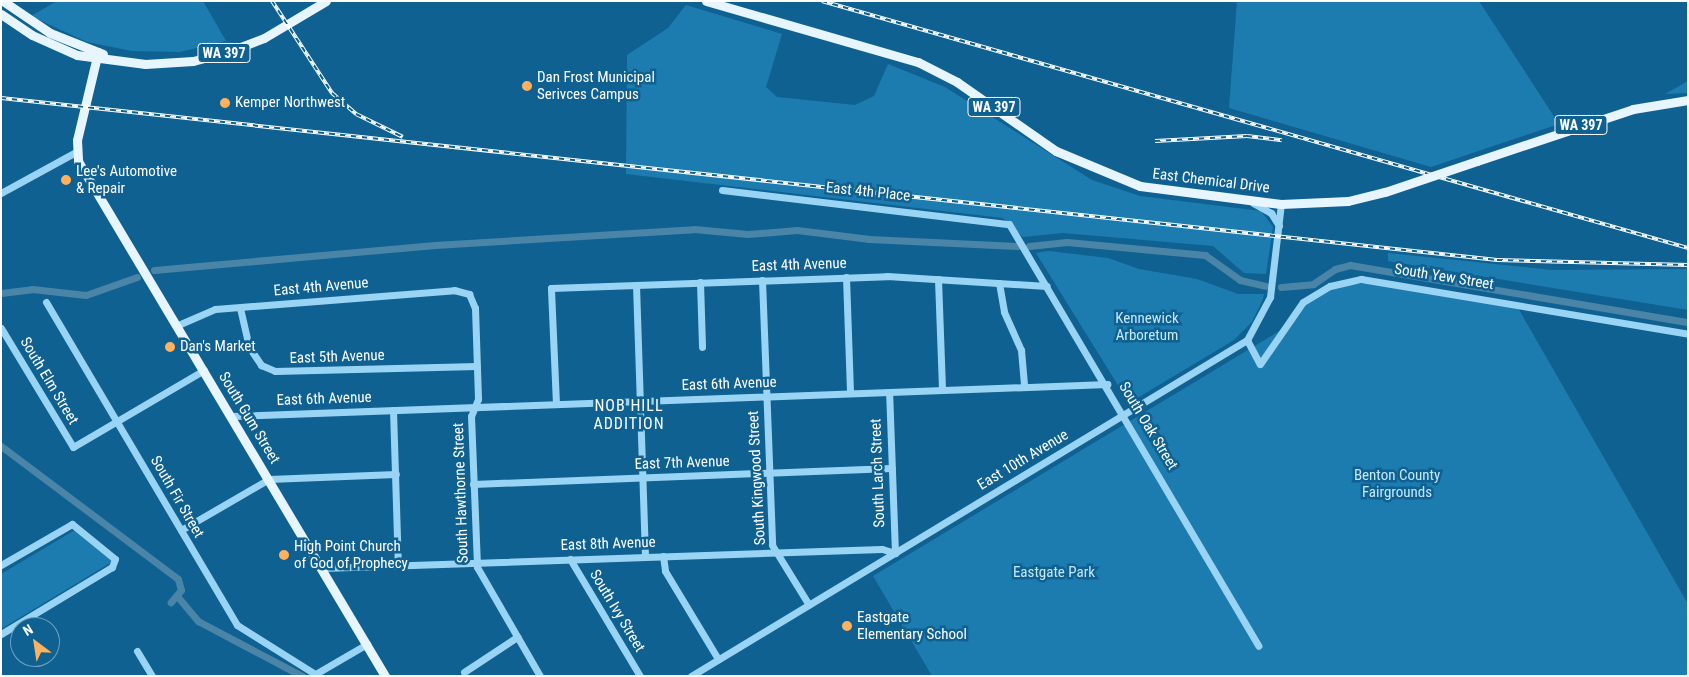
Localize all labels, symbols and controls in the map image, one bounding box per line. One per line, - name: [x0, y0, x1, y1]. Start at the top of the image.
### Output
- road number: WA 397: [196, 42, 252, 64]
- place label: Dan Frost Municipal Serivces Campus: [537, 68, 655, 103]
- marker: Dan Frost Municipal Serivces Campus: [521, 80, 533, 92]
- place label: Kemper Northwest: [235, 94, 345, 112]
- road number: WA 397: [966, 95, 1022, 118]
- marker: Kemper Northwest: [219, 97, 231, 109]
- road number: WA 397: [1554, 114, 1608, 136]
- place label: Lee's Automotive & Repair: [76, 162, 177, 197]
- street label: East Chemical Drive: [1151, 165, 1271, 197]
- marker: Lee's Automotive & Repair: [60, 174, 72, 186]
- street label: East 4th Place: [825, 179, 911, 205]
- street label: East 4th Avenue: [751, 254, 847, 276]
- street label: South Yew Street: [1393, 260, 1495, 294]
- street label: East 4th Avenue: [273, 274, 369, 300]
- park label: Kennewick Arboretum: [1115, 309, 1179, 344]
- street label: South Elm Street: [16, 334, 82, 428]
- place label: Dan's Market: [180, 338, 256, 356]
- marker: Dan's Market: [164, 341, 176, 353]
- street label: East 5th Avenue: [289, 346, 385, 368]
- street label: South Gum Street: [215, 369, 283, 467]
- street label: East 6th Avenue: [681, 373, 777, 395]
- street label: South Oak Street: [1115, 379, 1181, 473]
- street label: East 6th Avenue: [276, 388, 372, 410]
- district label: NOB HILL ADDITION: [592, 396, 666, 434]
- street label: South Kingwood Street: [744, 410, 770, 546]
- street label: South Larch Street: [867, 418, 889, 528]
- street label: South Hawthorne Street: [450, 422, 472, 564]
- street label: East 10th Avenue: [974, 426, 1072, 494]
- street label: East 7th Avenue: [634, 452, 730, 474]
- street label: South Fir Street: [146, 453, 208, 541]
- park label: Benton County Fairgrounds: [1354, 466, 1440, 501]
- street label: East 8th Avenue: [560, 533, 656, 555]
- place label: High Point Church of God of Prophecy: [294, 537, 408, 572]
- marker: High Point Church of God of Prophecy: [278, 549, 290, 561]
- park label: Eastgate Park: [1013, 564, 1095, 582]
- street label: South Ivy Street: [585, 567, 649, 655]
- place label: Eastgate Elementary School: [857, 608, 967, 643]
- north arrow: [10, 617, 60, 667]
- marker: Eastgate Elementary School: [841, 620, 853, 632]
- text: N: [20, 621, 36, 639]

